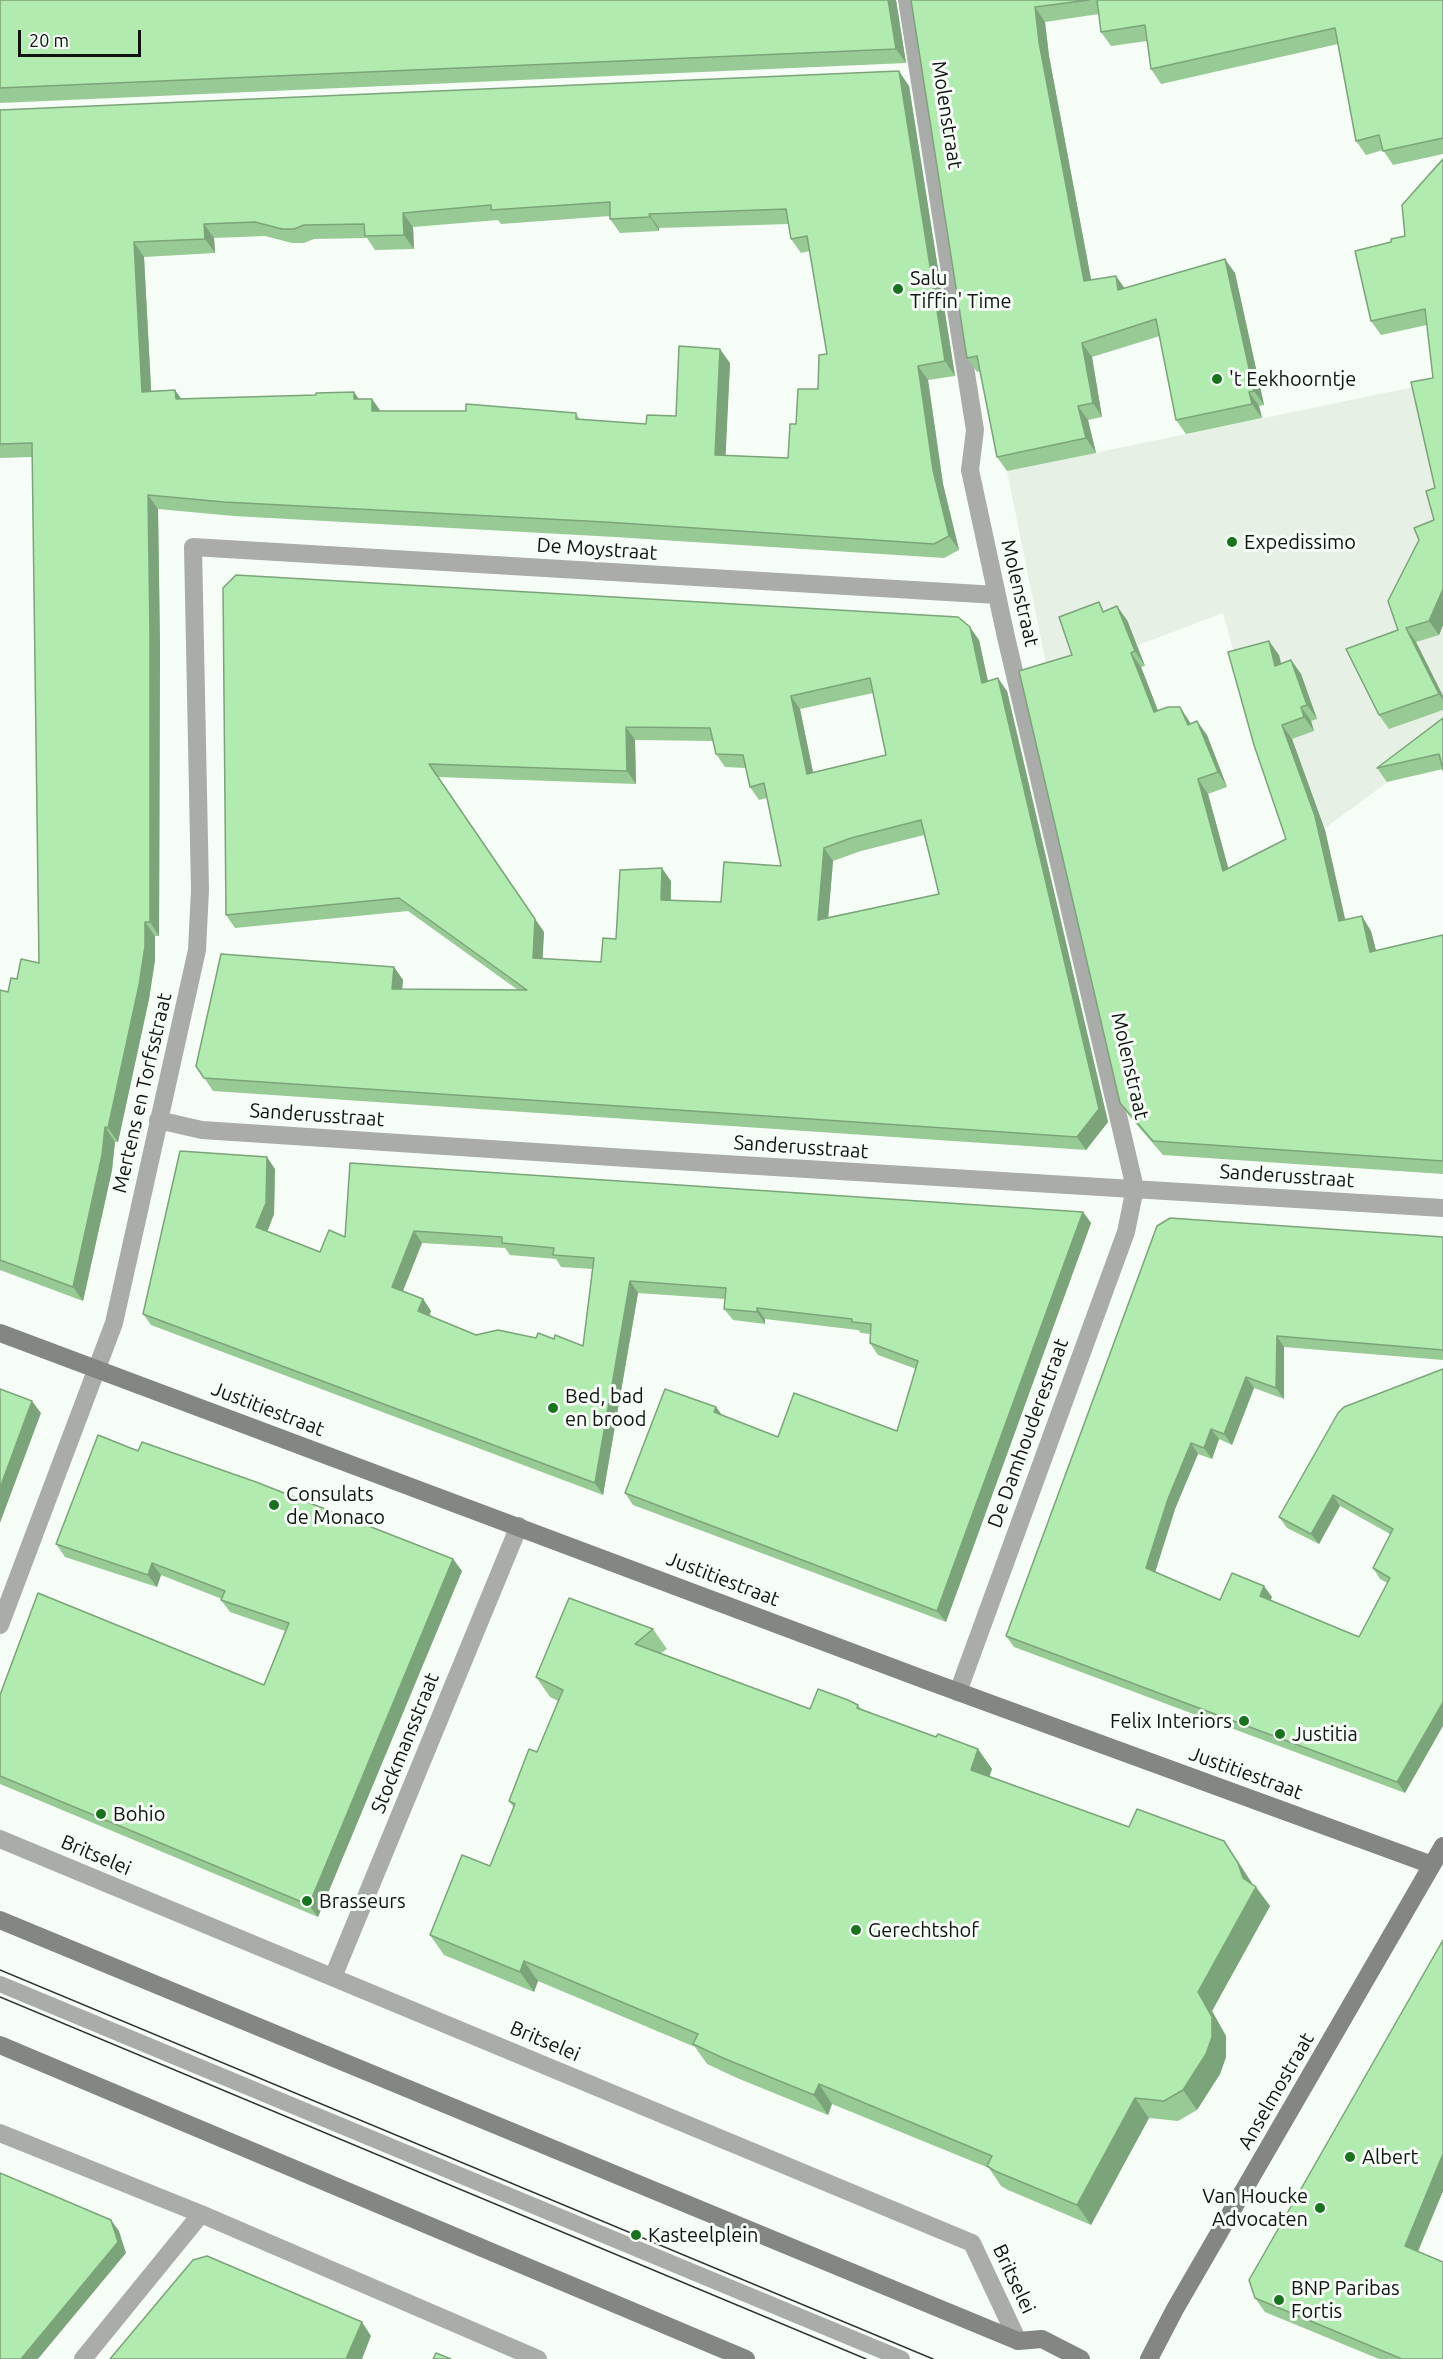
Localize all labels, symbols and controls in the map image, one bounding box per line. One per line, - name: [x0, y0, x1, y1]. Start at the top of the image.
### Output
- scale bar: [21, 18, 144, 56]
- text: 20 m: [29, 30, 69, 50]
- street label: Molenstraat: [927, 59, 967, 171]
- place label: Salu Tiffin' Time: [910, 266, 1012, 313]
- marker: Salu Tiffin' Time: [891, 282, 905, 296]
- place label: 't Eekhoorntje: [1229, 367, 1356, 391]
- marker: 't Eekhoorntje: [1210, 372, 1224, 386]
- place label: Expedissimo: [1244, 530, 1356, 554]
- street label: De Moystraat: [536, 533, 658, 565]
- marker: Expedissimo: [1225, 535, 1239, 549]
- street label: Molenstraat: [996, 537, 1044, 649]
- street label: Mertens en Torfsstraat: [107, 991, 177, 1195]
- street label: Molenstraat: [1106, 1010, 1154, 1122]
- street label: Sanderusstraat: [249, 1098, 385, 1132]
- street label: Sanderusstraat: [733, 1130, 869, 1164]
- street label: Sanderusstraat: [1219, 1159, 1355, 1193]
- street label: De Damhouderestraat: [983, 1335, 1073, 1531]
- street label: Justitiestraat: [208, 1376, 328, 1442]
- place label: Bed, bad en brood: [565, 1384, 646, 1431]
- marker: Bed, bad en brood: [546, 1401, 560, 1415]
- place label: Consulats de Monaco: [286, 1482, 385, 1529]
- marker: Consulats de Monaco: [267, 1498, 281, 1512]
- street label: Justitiestraat: [663, 1546, 783, 1612]
- street label: Stockmansstraat: [366, 1669, 444, 1817]
- place label: Felix Interiors: [1110, 1709, 1232, 1733]
- marker: Felix Interiors: [1237, 1714, 1251, 1728]
- place label: Justitia: [1292, 1722, 1358, 1746]
- marker: Justitia: [1273, 1727, 1287, 1741]
- street label: Justitiestraat: [1186, 1741, 1306, 1805]
- place label: Bohio: [113, 1802, 165, 1826]
- marker: Bohio: [94, 1807, 108, 1821]
- street label: Britselei: [57, 1830, 135, 1880]
- place label: Brasseurs: [319, 1889, 406, 1913]
- marker: Brasseurs: [300, 1894, 314, 1908]
- place label: Gerechtshof: [868, 1918, 979, 1942]
- marker: Gerechtshof: [849, 1923, 863, 1937]
- street label: Britselei: [506, 2016, 584, 2066]
- street label: Anselmostraat: [1233, 2028, 1319, 2154]
- place label: Albert: [1362, 2145, 1418, 2169]
- marker: Albert: [1343, 2150, 1357, 2164]
- place label: Van Houcke Advocaten: [1202, 2184, 1308, 2231]
- marker: Van Houcke Advocaten: [1313, 2201, 1327, 2215]
- place label: Kasteelplein: [648, 2223, 759, 2247]
- marker: Kasteelplein: [629, 2228, 643, 2242]
- street label: Britselei: [988, 2240, 1040, 2318]
- place label: BNP Paribas Fortis: [1291, 2276, 1400, 2323]
- marker: BNP Paribas Fortis: [1272, 2293, 1286, 2307]

